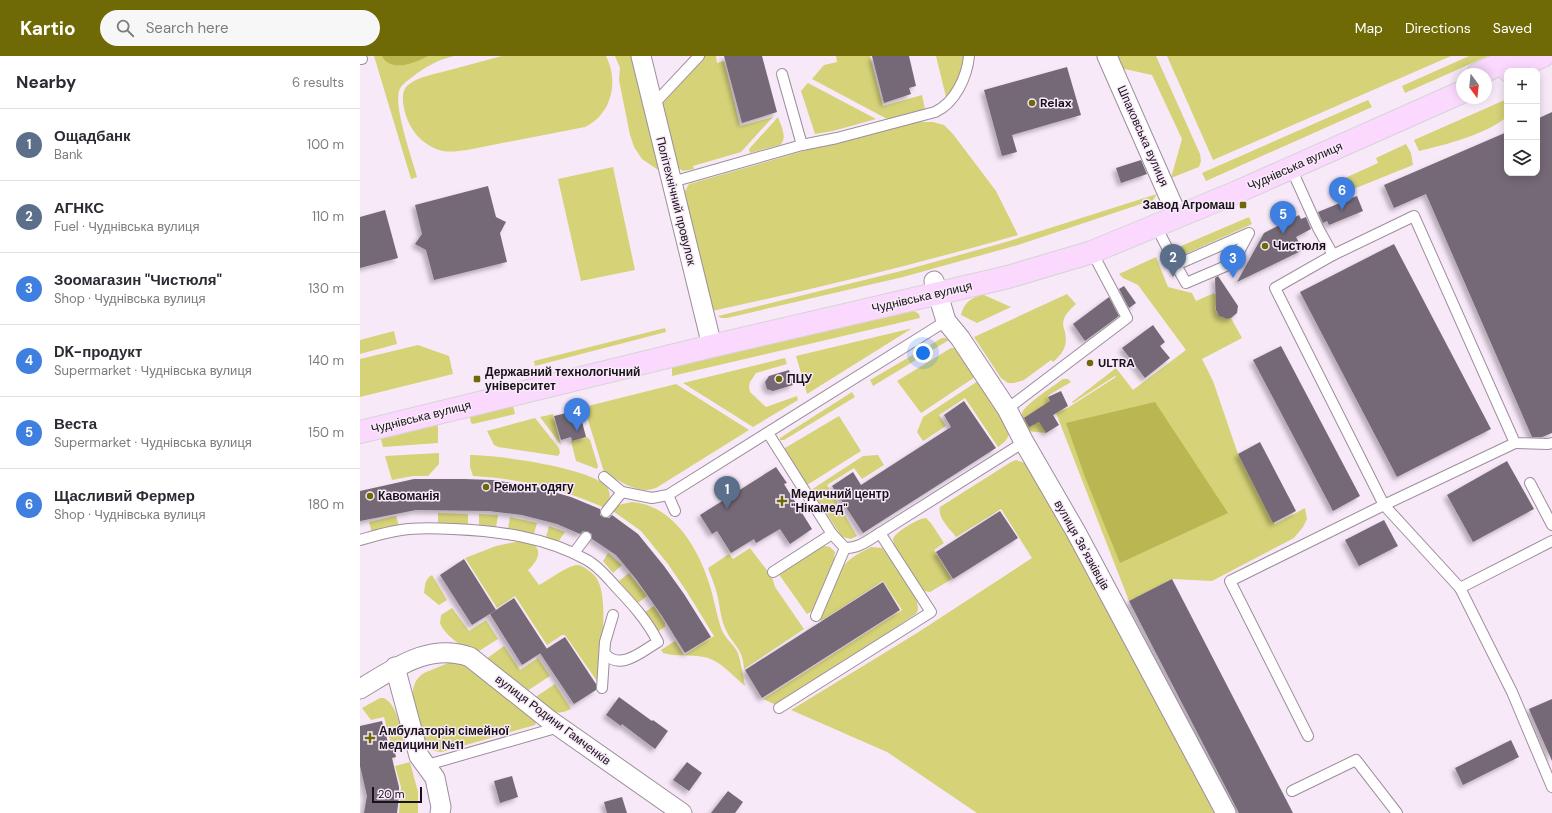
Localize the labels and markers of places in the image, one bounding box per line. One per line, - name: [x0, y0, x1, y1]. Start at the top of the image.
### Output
- place label: Relax: [1040, 95, 1072, 111]
- marker: Relax: [1027, 98, 1037, 108]
- pin: 6: [1329, 177, 1355, 210]
- place label: Завод Агромаш: [1142, 197, 1235, 213]
- marker: Завод Агромаш: [1238, 200, 1248, 210]
- pin: 5: [1270, 201, 1296, 234]
- place label: Чистюля: [1273, 238, 1326, 254]
- marker: Чистюля: [1260, 241, 1270, 251]
- pin: 2: [1160, 244, 1186, 277]
- pin: 3: [1220, 245, 1246, 278]
- place label: ULTRA: [1098, 355, 1135, 371]
- marker: ULTRA: [1085, 358, 1095, 368]
- place label: Державний технологiчний університет: [485, 364, 640, 394]
- place label: ПЦУ: [787, 371, 812, 387]
- marker: Державний технологiчний університет: [472, 374, 482, 384]
- marker: ПЦУ: [774, 374, 784, 384]
- pin: 4: [564, 398, 590, 431]
- pin: 1: [714, 476, 740, 509]
- place label: Ремонт одягу: [494, 479, 574, 495]
- marker: Ремонт одягу: [481, 482, 491, 492]
- place label: Медичний центр "Нікамед": [791, 486, 889, 516]
- place label: Кавоманія: [378, 488, 440, 504]
- marker: Кавоманія: [365, 491, 375, 501]
- marker: Медичний центр "Нікамед": [776, 495, 788, 507]
- place label: Амбулаторія сімейної медицини №11: [379, 723, 509, 753]
- marker: Амбулаторія сімейної медицини №11: [364, 732, 376, 744]

